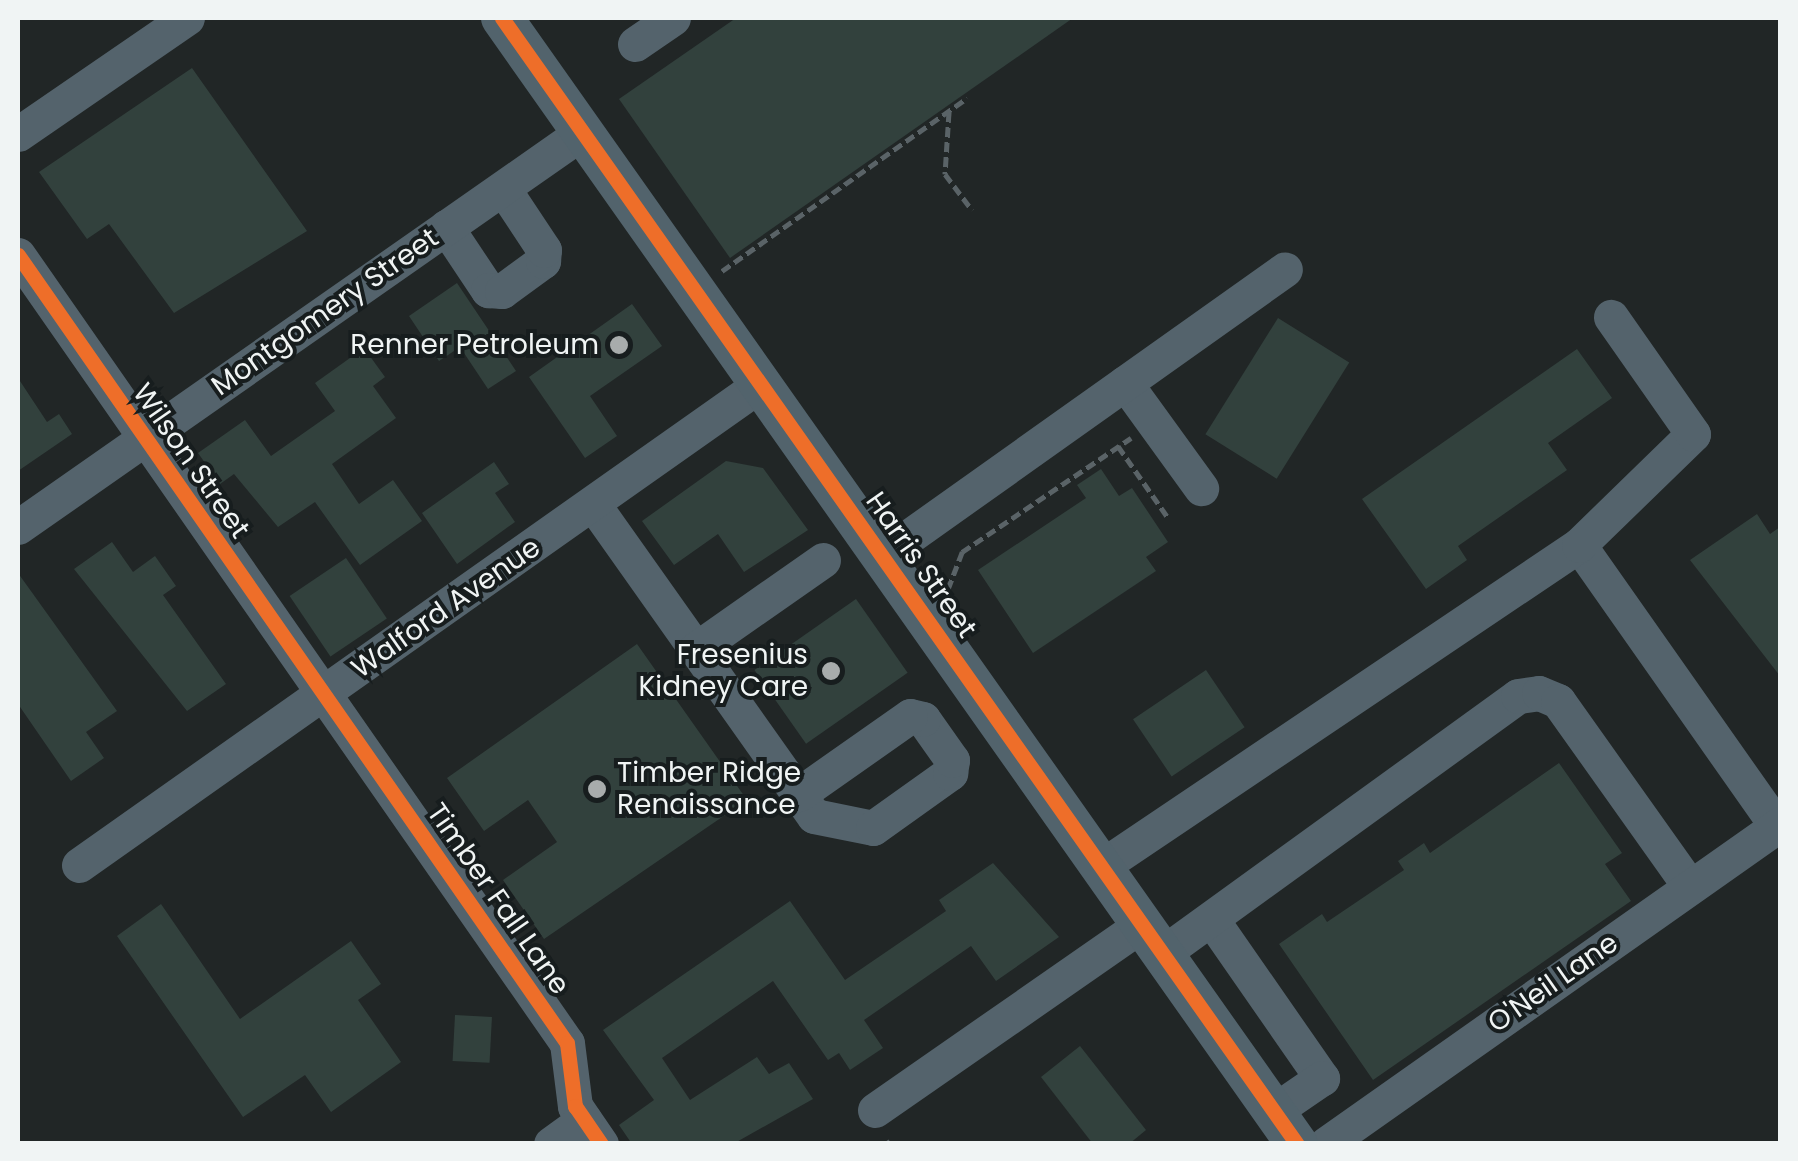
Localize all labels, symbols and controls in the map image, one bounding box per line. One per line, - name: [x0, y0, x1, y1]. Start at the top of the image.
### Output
- street label: Montgomery Street: [205, 221, 445, 403]
- place label: Renner Petroleum: [350, 328, 599, 362]
- marker: Renner Petroleum: [608, 334, 630, 356]
- street label: Wilson Street: [125, 377, 257, 545]
- street label: Harris Street: [858, 486, 984, 644]
- street label: Walford Avenue: [345, 530, 547, 686]
- place label: Fresenius Kidney Care: [639, 638, 808, 704]
- marker: Fresenius Kidney Care: [818, 658, 844, 684]
- place label: Timber Ridge Renaissance: [617, 756, 801, 822]
- marker: Timber Ridge Renaissance: [586, 778, 608, 800]
- street label: Timber Fall Lane: [420, 797, 576, 1001]
- street label: O'Neil Lane: [1481, 926, 1625, 1040]

